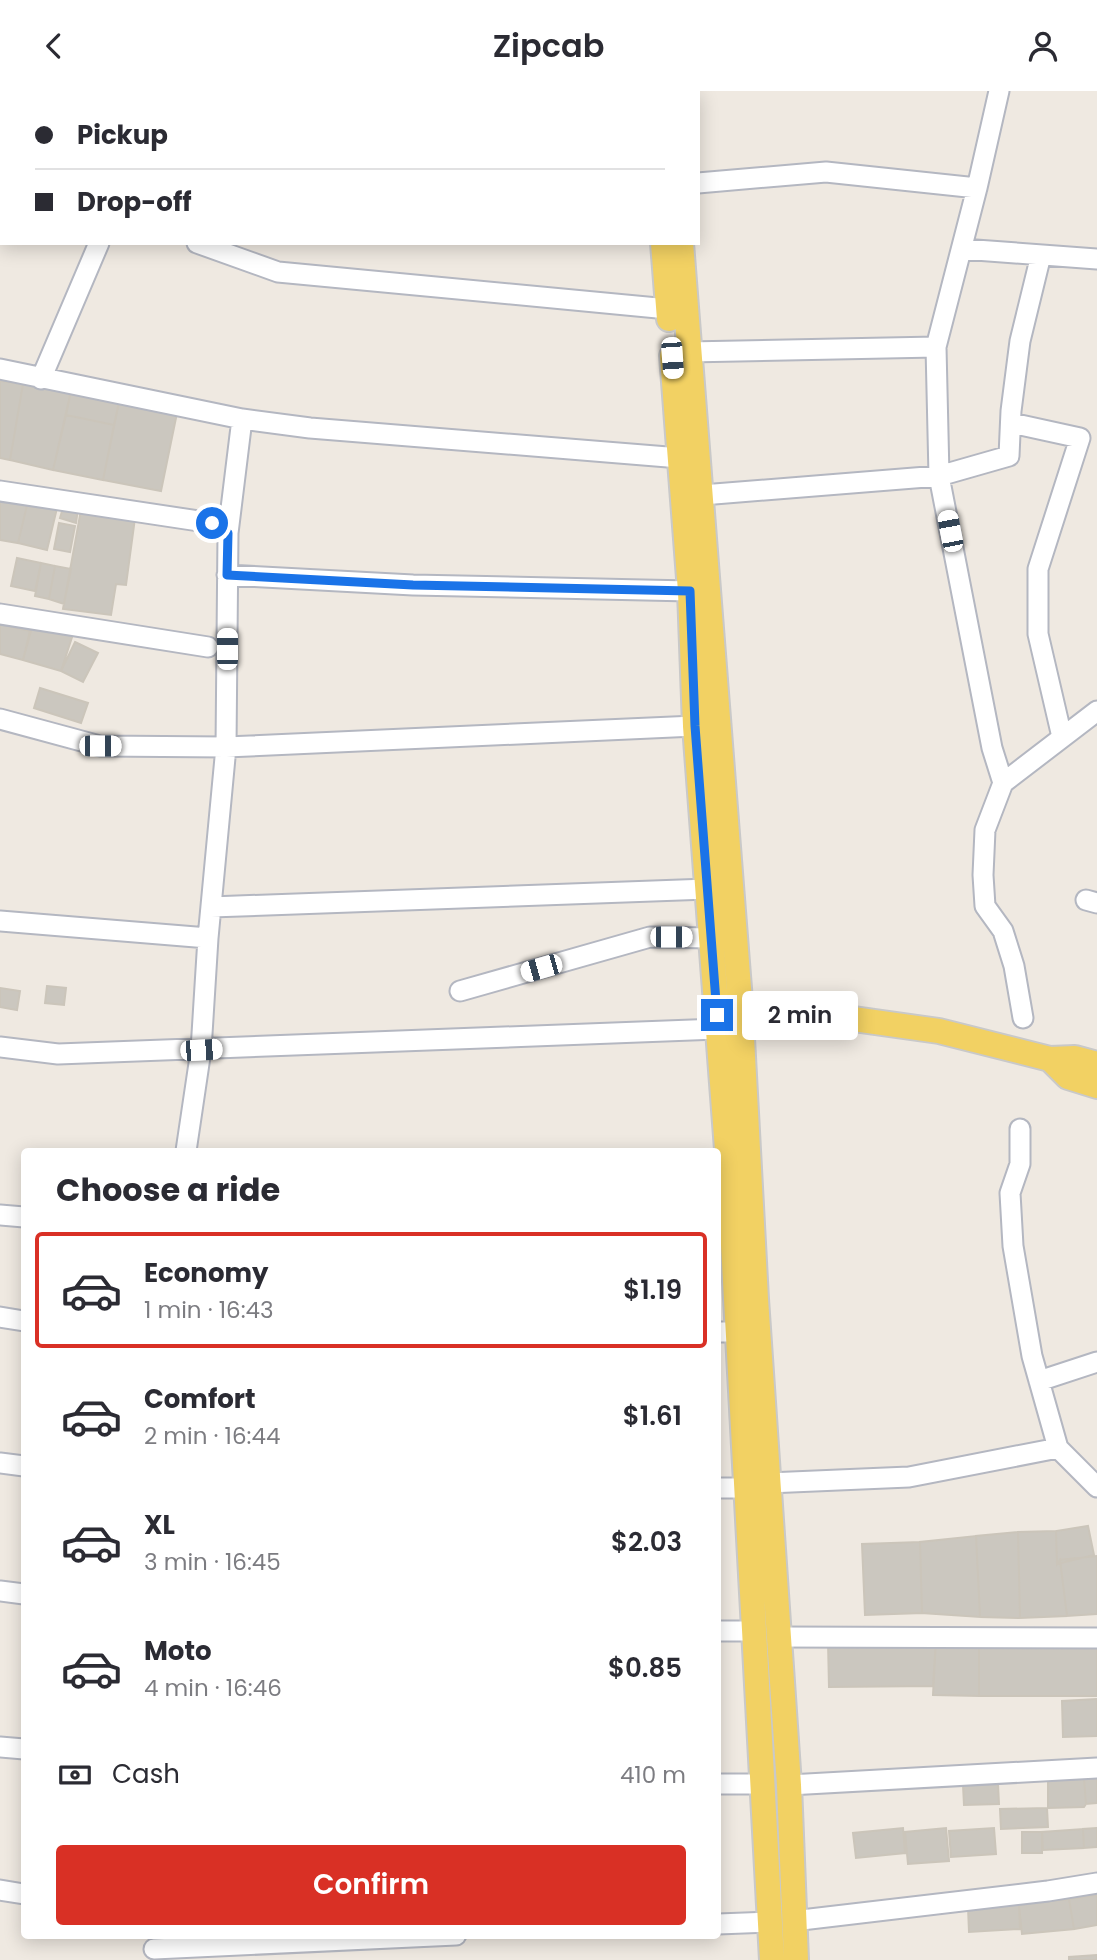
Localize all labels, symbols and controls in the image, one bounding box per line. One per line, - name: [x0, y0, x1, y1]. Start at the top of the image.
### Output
- text: Zipcab: [493, 23, 604, 68]
- icon: back: [35, 27, 73, 65]
- icon: person: [1024, 27, 1062, 65]
- text: Pickup: [77, 117, 168, 153]
- text: Drop-off: [77, 184, 192, 220]
- car: [661, 336, 684, 380]
- route start: [196, 507, 228, 539]
- car: [936, 508, 965, 554]
- car: [217, 628, 238, 670]
- car: [80, 736, 122, 757]
- car: [651, 927, 693, 948]
- car: [518, 952, 565, 984]
- callout: 2 min: [742, 991, 857, 1039]
- route end: [701, 999, 733, 1031]
- text: 2 min: [768, 999, 832, 1031]
- car: [180, 1038, 223, 1062]
- text: Choose a ride: [56, 1167, 280, 1212]
- text: Economy: [144, 1255, 268, 1291]
- icon: car: [60, 1259, 123, 1322]
- text: $1.19: [623, 1272, 682, 1308]
- text: 1 min · 16:43: [144, 1294, 274, 1326]
- text: Comfort: [144, 1381, 256, 1417]
- icon: car: [60, 1385, 123, 1448]
- text: $1.61: [623, 1398, 682, 1434]
- text: 2 min · 16:44: [144, 1420, 280, 1452]
- text: XL: [144, 1507, 175, 1543]
- icon: car: [60, 1511, 123, 1574]
- text: $2.03: [611, 1524, 682, 1560]
- text: 3 min · 16:45: [144, 1546, 281, 1578]
- text: Moto: [144, 1633, 212, 1669]
- icon: car: [60, 1637, 123, 1700]
- text: $0.85: [608, 1650, 682, 1686]
- text: 4 min · 16:46: [144, 1672, 282, 1704]
- icon: cash: [56, 1756, 94, 1794]
- text: Cash: [112, 1756, 180, 1792]
- text: 410 m: [620, 1759, 686, 1791]
- button: Confirm: [56, 1845, 686, 1925]

